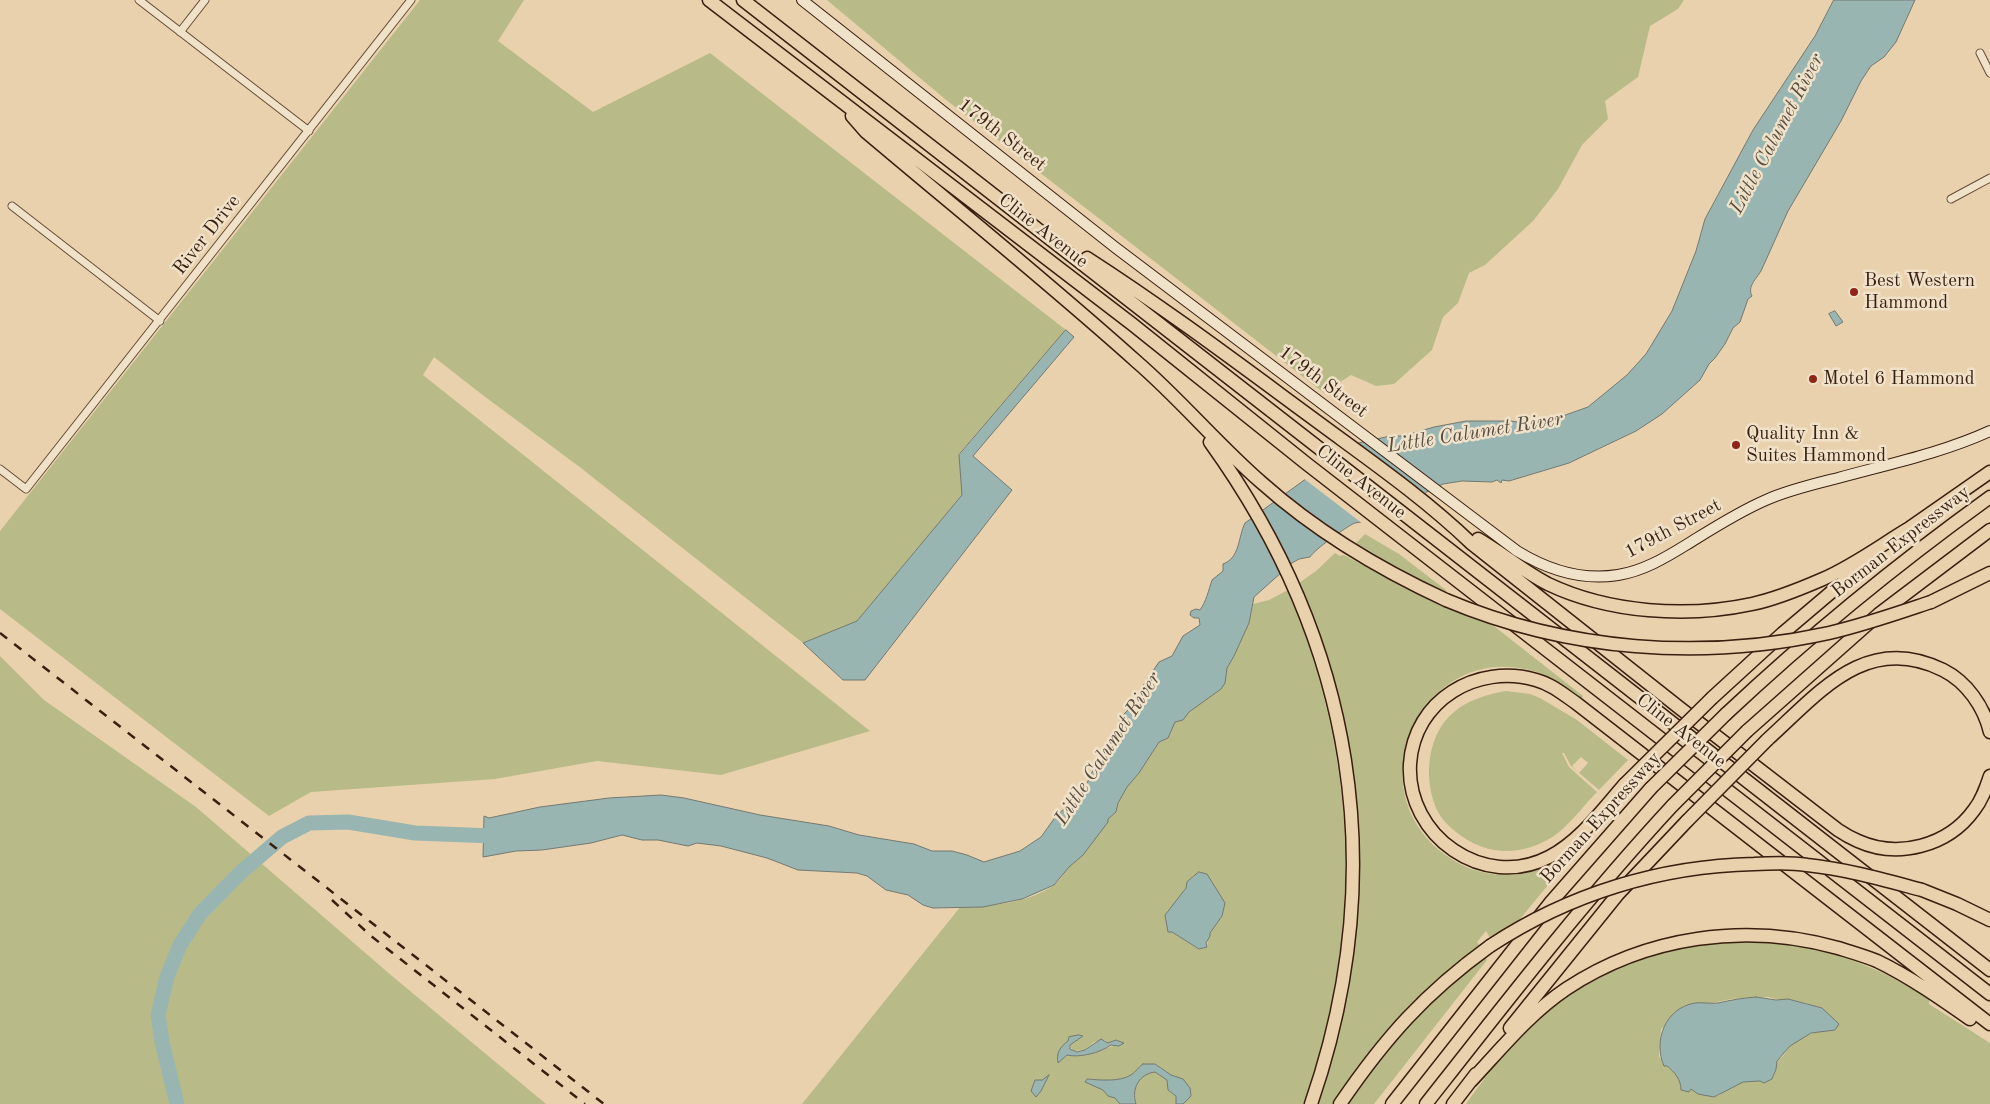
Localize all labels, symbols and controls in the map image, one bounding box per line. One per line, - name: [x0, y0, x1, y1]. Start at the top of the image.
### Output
- water label: Little Calumet River: [1725, 50, 1829, 218]
- street label: 179th Street: [953, 93, 1051, 177]
- street label: Cline Avenue: [994, 189, 1092, 273]
- street label: River Drive: [169, 190, 245, 280]
- place label: Best Western Hammond: [1864, 270, 1975, 314]
- marker: Best Western Hammond: [1848, 286, 1860, 298]
- street label: 179th Street: [1274, 341, 1372, 423]
- place label: Motel 6 Hammond: [1823, 368, 1975, 390]
- marker: Motel 6 Hammond: [1807, 373, 1819, 385]
- water label: Little Calumet River: [1385, 407, 1565, 459]
- place label: Quality Inn & Suites Hammond: [1746, 423, 1886, 467]
- marker: Quality Inn & Suites Hammond: [1730, 439, 1742, 451]
- street label: Cline Avenue: [1312, 440, 1410, 524]
- street label: Borman Expressway: [1827, 481, 1975, 603]
- street label: 179th Street: [1621, 494, 1725, 564]
- water label: Little Calumet River: [1050, 668, 1166, 830]
- street label: Cline Avenue: [1632, 689, 1730, 773]
- street label: Borman Expressway: [1536, 747, 1666, 889]

